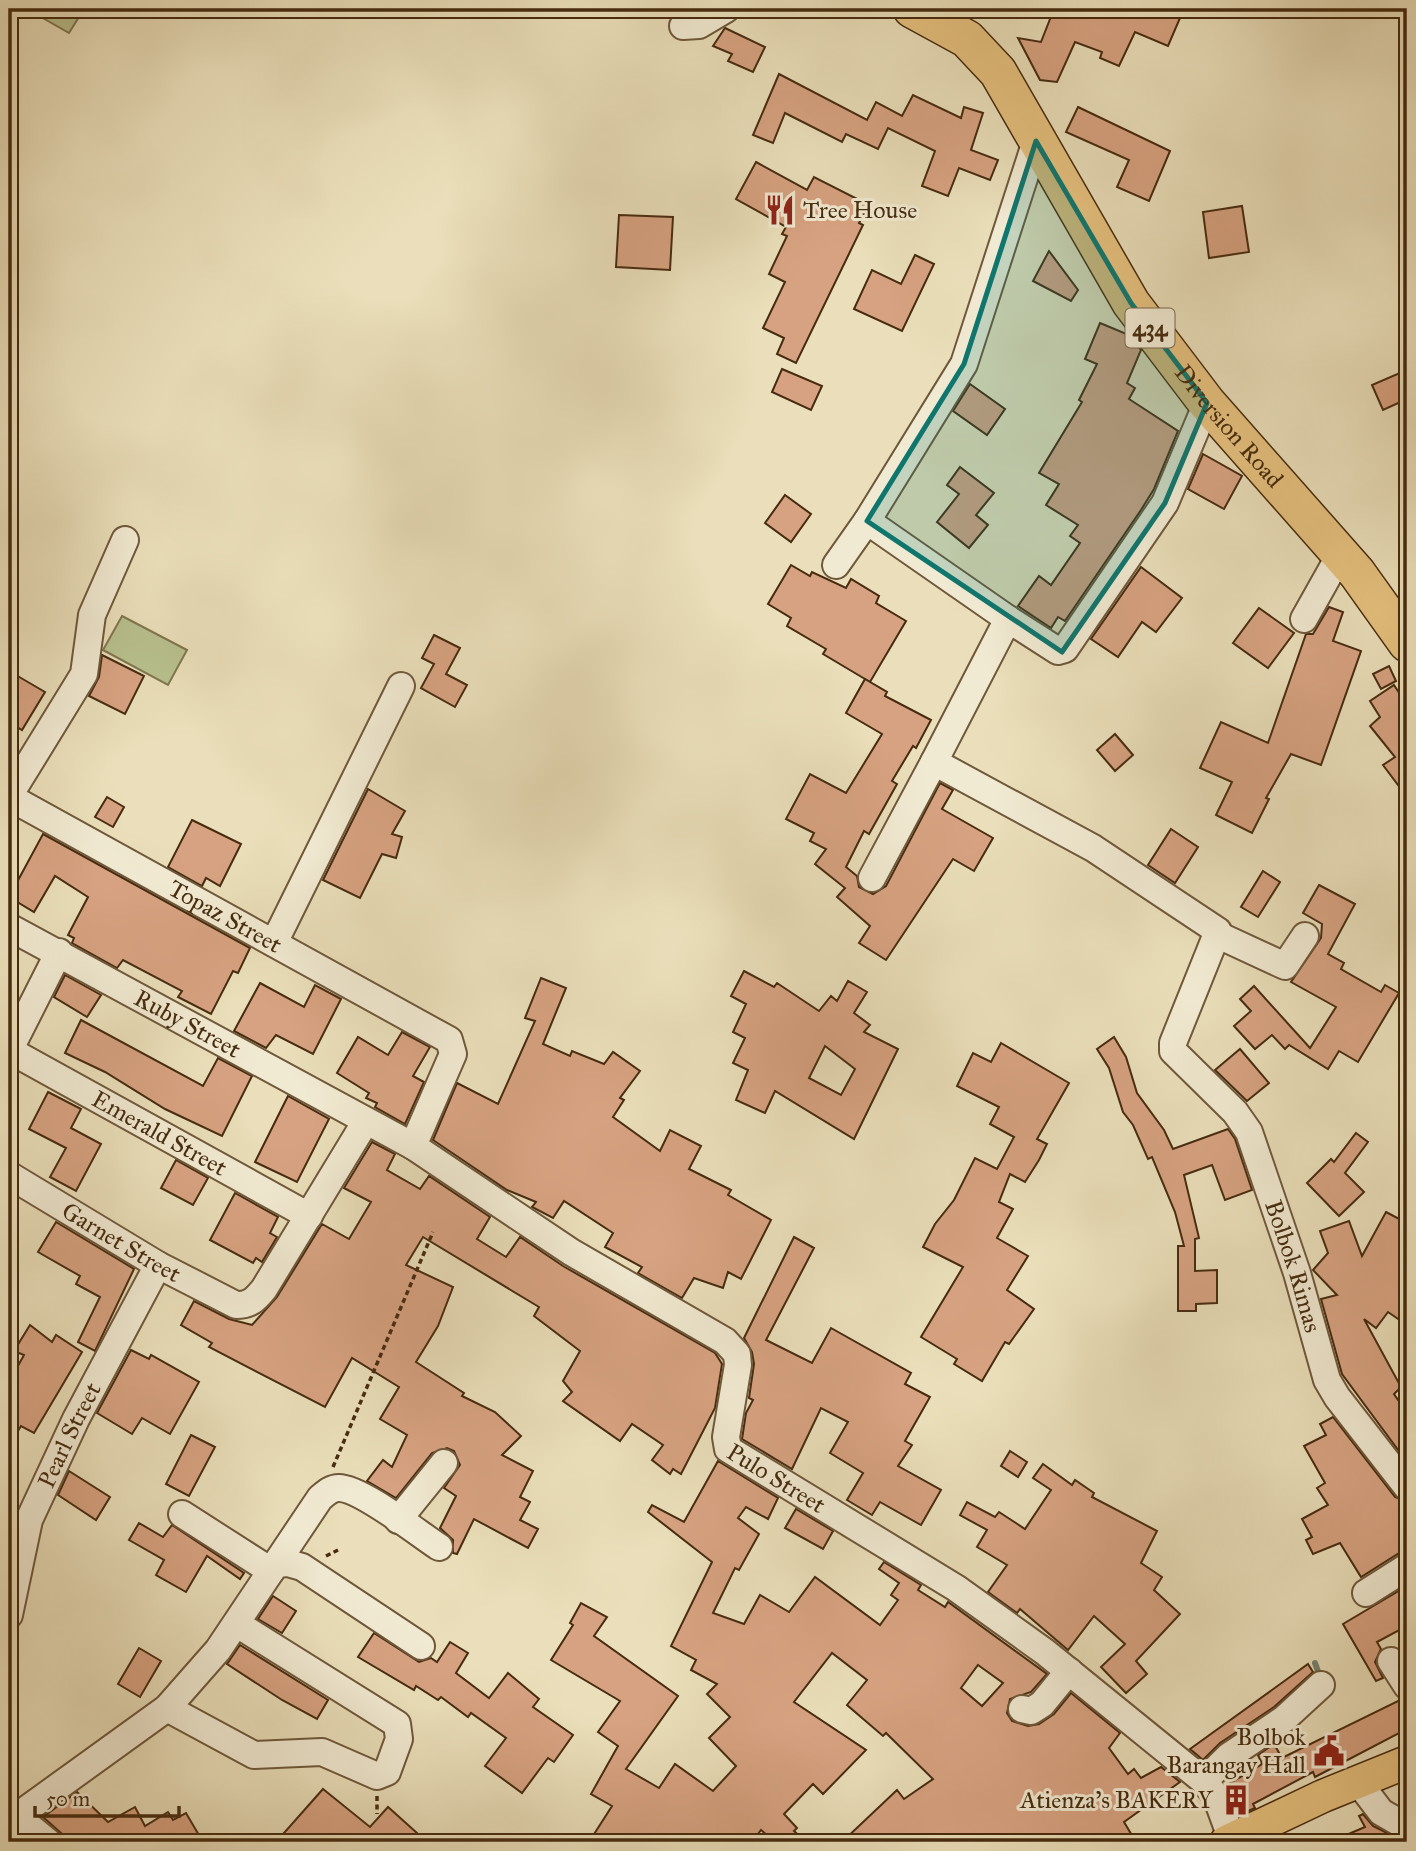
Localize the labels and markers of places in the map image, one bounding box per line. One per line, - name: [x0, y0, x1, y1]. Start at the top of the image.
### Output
- restaurant icon: Tree House: [763, 193, 797, 227]
- place label: Tree House: [803, 195, 917, 225]
- place label: Bolbok Barangay Hall: [1167, 1722, 1307, 1780]
- public building icon: Bolbok Barangay Hall: [1312, 1734, 1346, 1768]
- building icon: Atienza's BAKERY: [1219, 1783, 1253, 1817]
- place label: Atienza's BAKERY: [1019, 1785, 1214, 1815]

